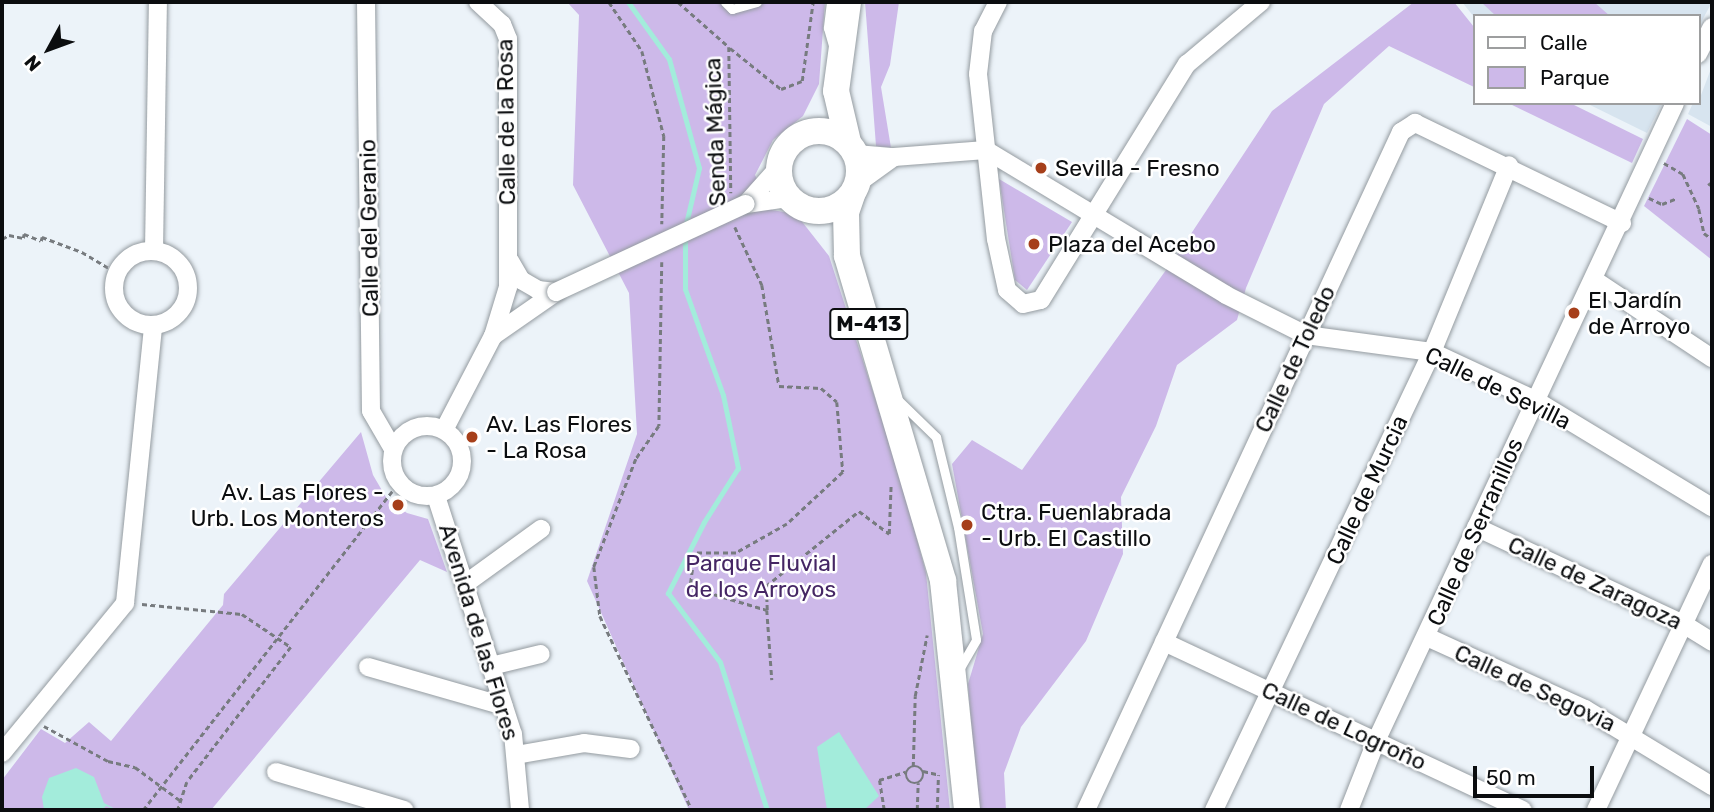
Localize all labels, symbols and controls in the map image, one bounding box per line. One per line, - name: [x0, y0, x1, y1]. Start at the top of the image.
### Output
- north arrow: [14, 14, 84, 84]
- legend: [1472, 14, 1700, 105]
- text: Calle: [1540, 30, 1588, 55]
- street label: Calle de la Rosa: [491, 39, 521, 205]
- text: N: [20, 50, 46, 76]
- street label: Senda Mágica: [699, 57, 731, 207]
- text: Parque: [1540, 65, 1610, 90]
- street label: Calle del Geranio: [354, 139, 384, 317]
- place label: Sevilla - Fresno: [1055, 154, 1220, 182]
- marker: Sevilla - Fresno: [1033, 160, 1049, 176]
- place label: Plaza del Acebo: [1048, 230, 1217, 258]
- marker: Plaza del Acebo: [1026, 236, 1042, 252]
- street label: Calle de Toledo: [1249, 281, 1341, 437]
- place label: El Jardín de Arroyo: [1588, 286, 1691, 340]
- marker: El Jardín de Arroyo: [1566, 305, 1582, 321]
- road number: M-413: [829, 306, 909, 342]
- street label: Calle de Sevilla: [1421, 341, 1575, 435]
- place label: Av. Las Flores - La Rosa: [486, 410, 632, 464]
- street label: Calle de Murcia: [1320, 411, 1414, 569]
- marker: Av. Las Flores - La Rosa: [464, 429, 480, 445]
- street label: Calle de Serranillos: [1421, 434, 1529, 630]
- place label: Av. Las Flores - Urb. Los Monteros: [190, 478, 384, 532]
- marker: Av. Las Flores - Urb. Los Monteros: [390, 497, 406, 513]
- place label: Ctra. Fuenlabrada - Urb. El Castillo: [981, 498, 1171, 552]
- marker: Ctra. Fuenlabrada - Urb. El Castillo: [959, 517, 975, 533]
- street label: Avenida de las Flores: [433, 521, 525, 743]
- street label: Calle de Zaragoza: [1504, 531, 1686, 635]
- park label: Parque Fluvial de los Arroyos: [685, 549, 837, 603]
- street label: Calle de Segovia: [1450, 639, 1620, 737]
- street label: Calle de Logroño: [1257, 676, 1431, 776]
- scale bar: [1476, 752, 1597, 796]
- text: 50 m: [1486, 765, 1536, 790]

